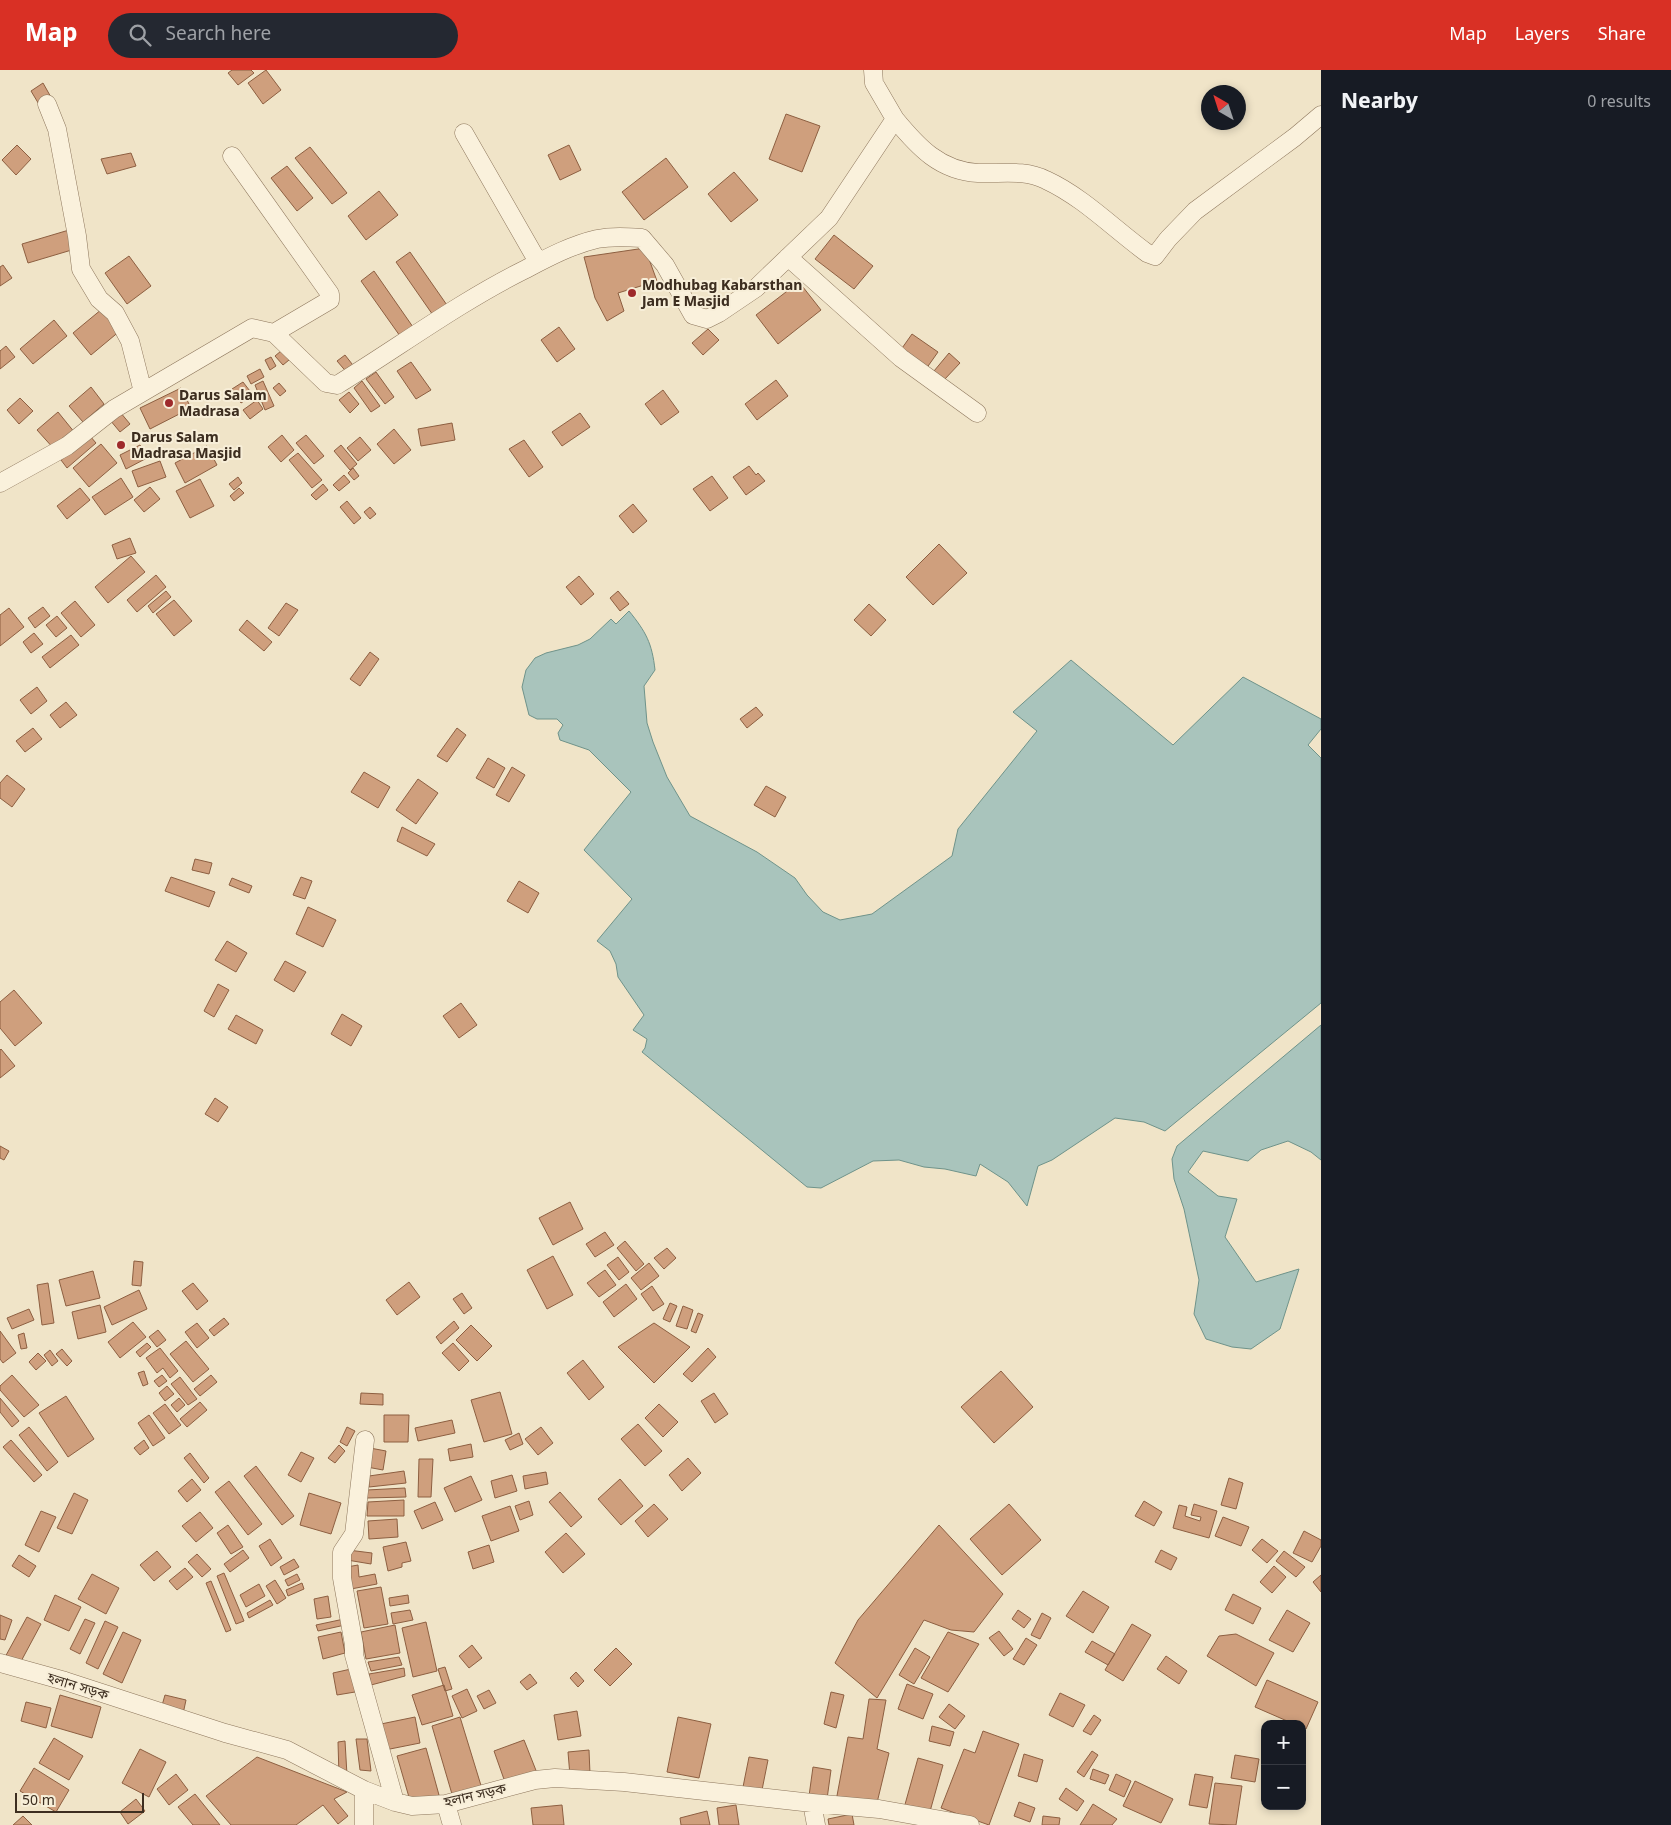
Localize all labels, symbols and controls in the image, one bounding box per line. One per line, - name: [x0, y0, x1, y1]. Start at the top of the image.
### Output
- search box: [108, 13, 458, 58]
- text: Map: [25, 19, 78, 51]
- icon: search: [126, 21, 154, 49]
- text: Search here: [166, 23, 271, 48]
- text: Map: [1449, 23, 1487, 47]
- text: Layers: [1515, 23, 1570, 47]
- text: Share: [1598, 23, 1646, 47]
- north arrow: [1201, 85, 1246, 130]
- text: Nearby: [1341, 89, 1418, 117]
- text: 0 results: [1587, 92, 1651, 114]
- place label: Modhubag Kabarsthan Jam E Masjid: [640, 277, 802, 312]
- marker: Modhubag Kabarsthan Jam E Masjid: [626, 287, 638, 299]
- place label: Darus Salam Madrasa: [179, 387, 267, 422]
- marker: Darus Salam Madrasa: [163, 397, 175, 409]
- place label: Darus Salam Madrasa Masjid: [131, 429, 242, 464]
- marker: Darus Salam Madrasa Masjid: [115, 439, 127, 451]
- street label: হলান সড়ক: [43, 1669, 111, 1706]
- map controls: [1261, 1720, 1306, 1810]
- button: +: [1261, 1720, 1306, 1765]
- button: −: [1261, 1765, 1306, 1810]
- street label: হলান সড়ক: [441, 1780, 509, 1813]
- scale bar: [15, 1790, 144, 1813]
- text: 50 m: [22, 1792, 55, 1811]

